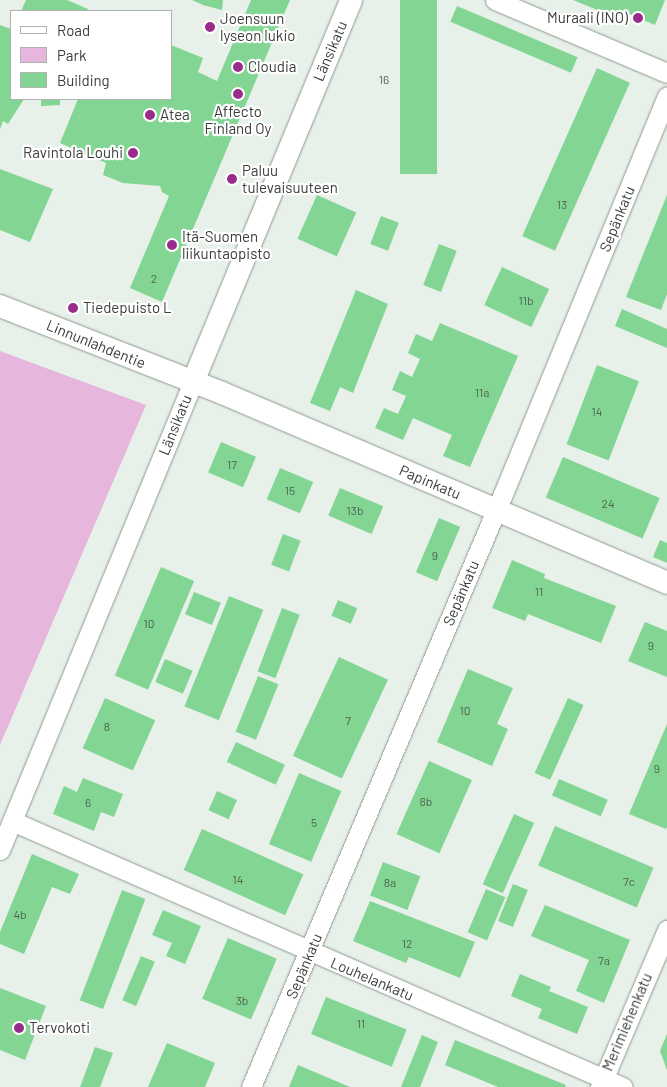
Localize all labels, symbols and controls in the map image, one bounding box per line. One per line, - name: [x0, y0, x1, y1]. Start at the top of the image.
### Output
- place label: Joensuun lyseon lukio: [220, 9, 295, 44]
- place label: Muraali (INO): [547, 9, 628, 27]
- legend: [10, 10, 172, 100]
- marker: Muraali (INO): [632, 12, 644, 24]
- street label: Länsikatu: [309, 18, 351, 84]
- text: Road: [57, 21, 90, 39]
- marker: Joensuun lyseon lukio: [204, 21, 216, 33]
- text: Park: [57, 46, 86, 64]
- place label: Cloudia: [248, 58, 296, 76]
- marker: Cloudia: [232, 61, 244, 73]
- text: Building: [57, 71, 110, 89]
- house number: 16: [379, 73, 389, 87]
- marker: Affecto Finland Oy: [232, 88, 244, 100]
- place label: Affecto Finland Oy: [205, 102, 271, 137]
- place label: Atea: [160, 106, 190, 124]
- marker: Atea: [144, 109, 156, 121]
- place label: Ravintola Louhi: [23, 144, 123, 162]
- marker: Ravintola Louhi: [127, 147, 139, 159]
- place label: Paluu tulevaisuuteen: [242, 161, 338, 196]
- marker: Paluu tulevaisuuteen: [226, 173, 238, 185]
- street label: Sepänkatu: [596, 184, 638, 254]
- house number: 13: [557, 198, 567, 212]
- place label: Itä-Suomen liikuntaopisto: [182, 227, 271, 262]
- marker: Itä-Suomen liikuntaopisto: [166, 239, 178, 251]
- house number: 2: [151, 272, 157, 286]
- house number: 11b: [519, 294, 533, 308]
- place label: Tiedepuisto L: [83, 299, 172, 317]
- marker: Tiedepuisto L: [67, 302, 79, 314]
- street label: Linnunlahdentie: [44, 316, 148, 372]
- house number: 11a: [475, 386, 489, 400]
- street label: Länsikatu: [155, 392, 195, 458]
- house number: 14: [592, 405, 602, 419]
- house number: 17: [227, 458, 237, 472]
- street label: Papinkatu: [396, 461, 464, 503]
- house number: 15: [285, 484, 295, 498]
- house number: 24: [601, 497, 615, 511]
- house number: 13b: [347, 504, 363, 518]
- house number: 9: [432, 549, 438, 563]
- street label: Sepänkatu: [439, 558, 483, 628]
- house number: 11: [535, 585, 543, 599]
- house number: 10: [144, 617, 154, 631]
- house number: 9: [648, 639, 654, 653]
- house number: 10: [460, 704, 470, 718]
- house number: 7: [345, 714, 351, 728]
- house number: 8: [104, 720, 110, 734]
- house number: 9: [654, 762, 660, 776]
- house number: 8b: [420, 795, 432, 809]
- house number: 6: [85, 796, 91, 810]
- house number: 5: [311, 816, 317, 830]
- house number: 14: [233, 873, 243, 887]
- house number: 7c: [623, 875, 635, 889]
- house number: 8a: [384, 876, 396, 890]
- house number: 4b: [13, 908, 27, 922]
- street label: Sepänkatu: [282, 931, 326, 1001]
- house number: 12: [402, 937, 412, 951]
- street label: Louhelankatu: [328, 953, 416, 1005]
- house number: 7a: [598, 954, 610, 968]
- street label: Merimiehenkatu: [598, 970, 656, 1074]
- house number: 3b: [236, 994, 248, 1008]
- house number: 11: [357, 1017, 365, 1031]
- place label: Tervokoti: [29, 1019, 90, 1037]
- marker: Tervokoti: [13, 1022, 25, 1034]

